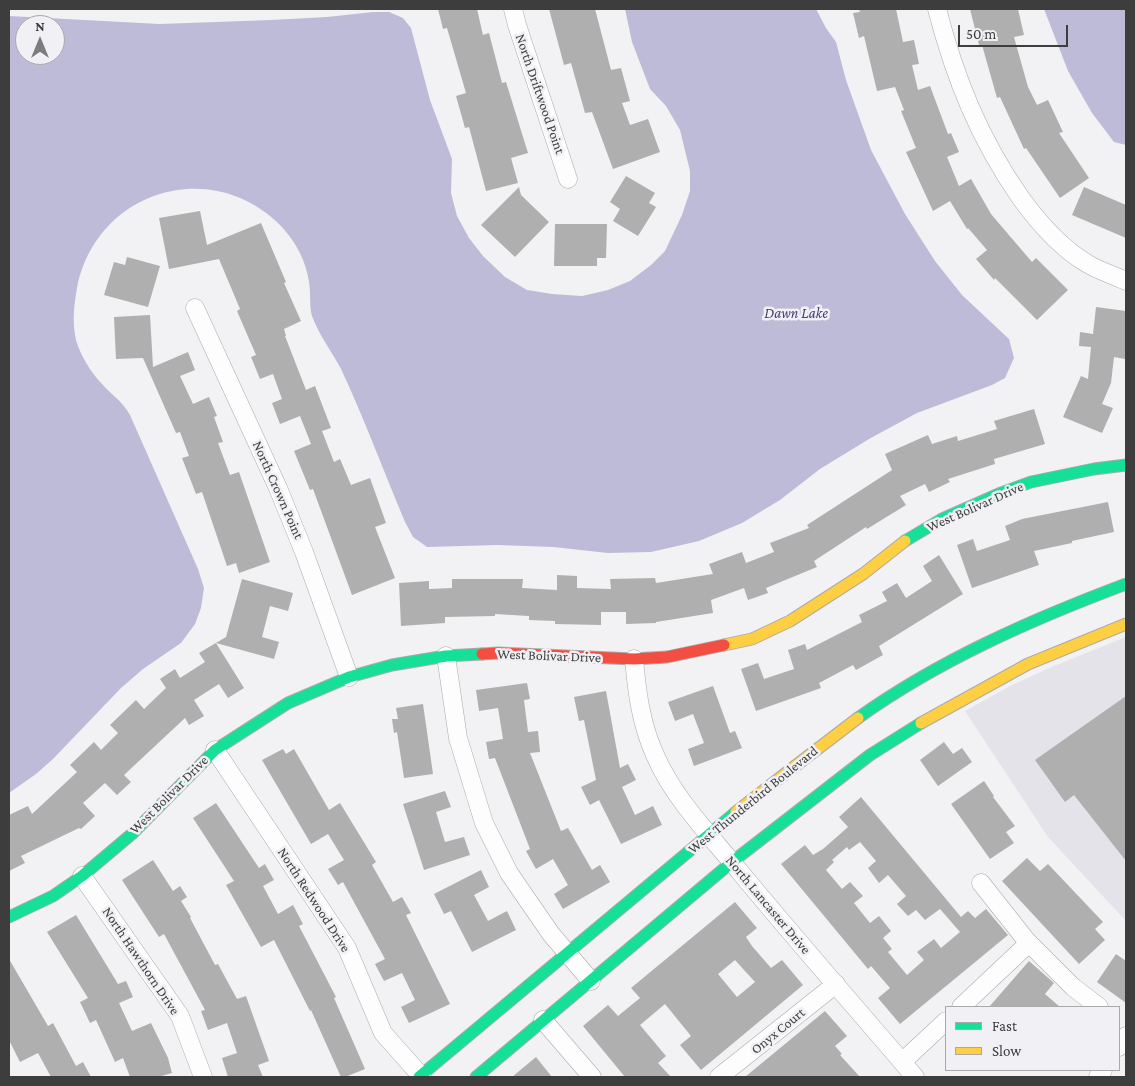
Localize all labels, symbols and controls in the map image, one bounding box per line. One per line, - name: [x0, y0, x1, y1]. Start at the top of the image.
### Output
- north arrow: [15, 15, 65, 65]
- scale bar: [960, 15, 1070, 47]
- text: N: [35, 18, 45, 34]
- text: 50 m: [966, 26, 996, 42]
- street label: North Driftwood Point: [512, 32, 568, 156]
- water label: Dawn Lake: [764, 304, 828, 322]
- street label: North Crown Point: [249, 438, 307, 542]
- street label: West Bolivar Drive: [924, 478, 1026, 536]
- street label: West Bolivar Drive: [497, 646, 601, 666]
- street label: West Thunderbird Boulevard: [685, 743, 821, 857]
- street label: West Bolivar Drive: [126, 752, 212, 838]
- street label: North Redwood Drive: [274, 845, 354, 955]
- street label: North Lancaster Drive: [722, 852, 814, 958]
- street label: North Hawthorn Drive: [99, 904, 183, 1018]
- street label: Onyx Court: [748, 1004, 808, 1058]
- legend: [945, 1006, 1120, 1071]
- text: Fast: [992, 1018, 1017, 1034]
- text: Slow: [992, 1043, 1021, 1059]

